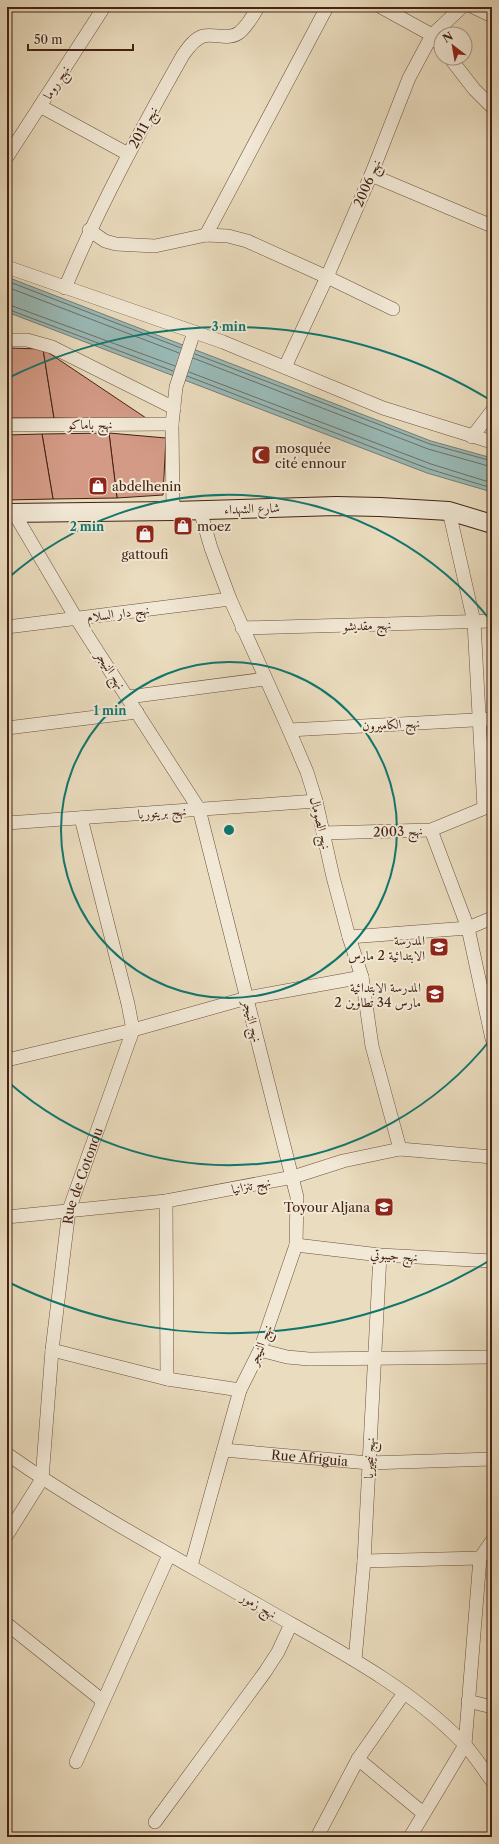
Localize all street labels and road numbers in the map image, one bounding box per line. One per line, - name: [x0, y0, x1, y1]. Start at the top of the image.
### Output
- street label: نهج روما: [39, 62, 76, 104]
- street label: نهج 2011: [125, 103, 164, 153]
- street label: نهج 2006: [350, 157, 388, 211]
- street label: نهج باماكو: [65, 416, 113, 436]
- street label: شارع الشهداء: [224, 499, 280, 521]
- street label: نهج دار السلام: [86, 601, 151, 629]
- street label: نهج مقديشو: [340, 616, 392, 638]
- street label: نهج النيجر: [88, 646, 129, 694]
- street label: نهج الكاميرون: [362, 714, 421, 737]
- street label: نهج الصومال: [303, 795, 335, 852]
- street label: نهج بريتوريا: [137, 802, 187, 826]
- street label: نهج 2003: [373, 822, 423, 844]
- street label: نهج النيجر: [236, 996, 266, 1045]
- street label: Rue de Cotonou: [59, 1125, 106, 1225]
- street label: نهج تنزانيا: [230, 1173, 273, 1201]
- street label: نهج جيبوتي: [369, 1245, 418, 1269]
- street label: نهج النيجر: [244, 1322, 279, 1371]
- street label: نهج نيجيريا: [360, 1437, 382, 1479]
- street label: Rue Afriguia: [270, 1446, 349, 1469]
- street label: نهج زمور: [235, 1587, 280, 1625]

